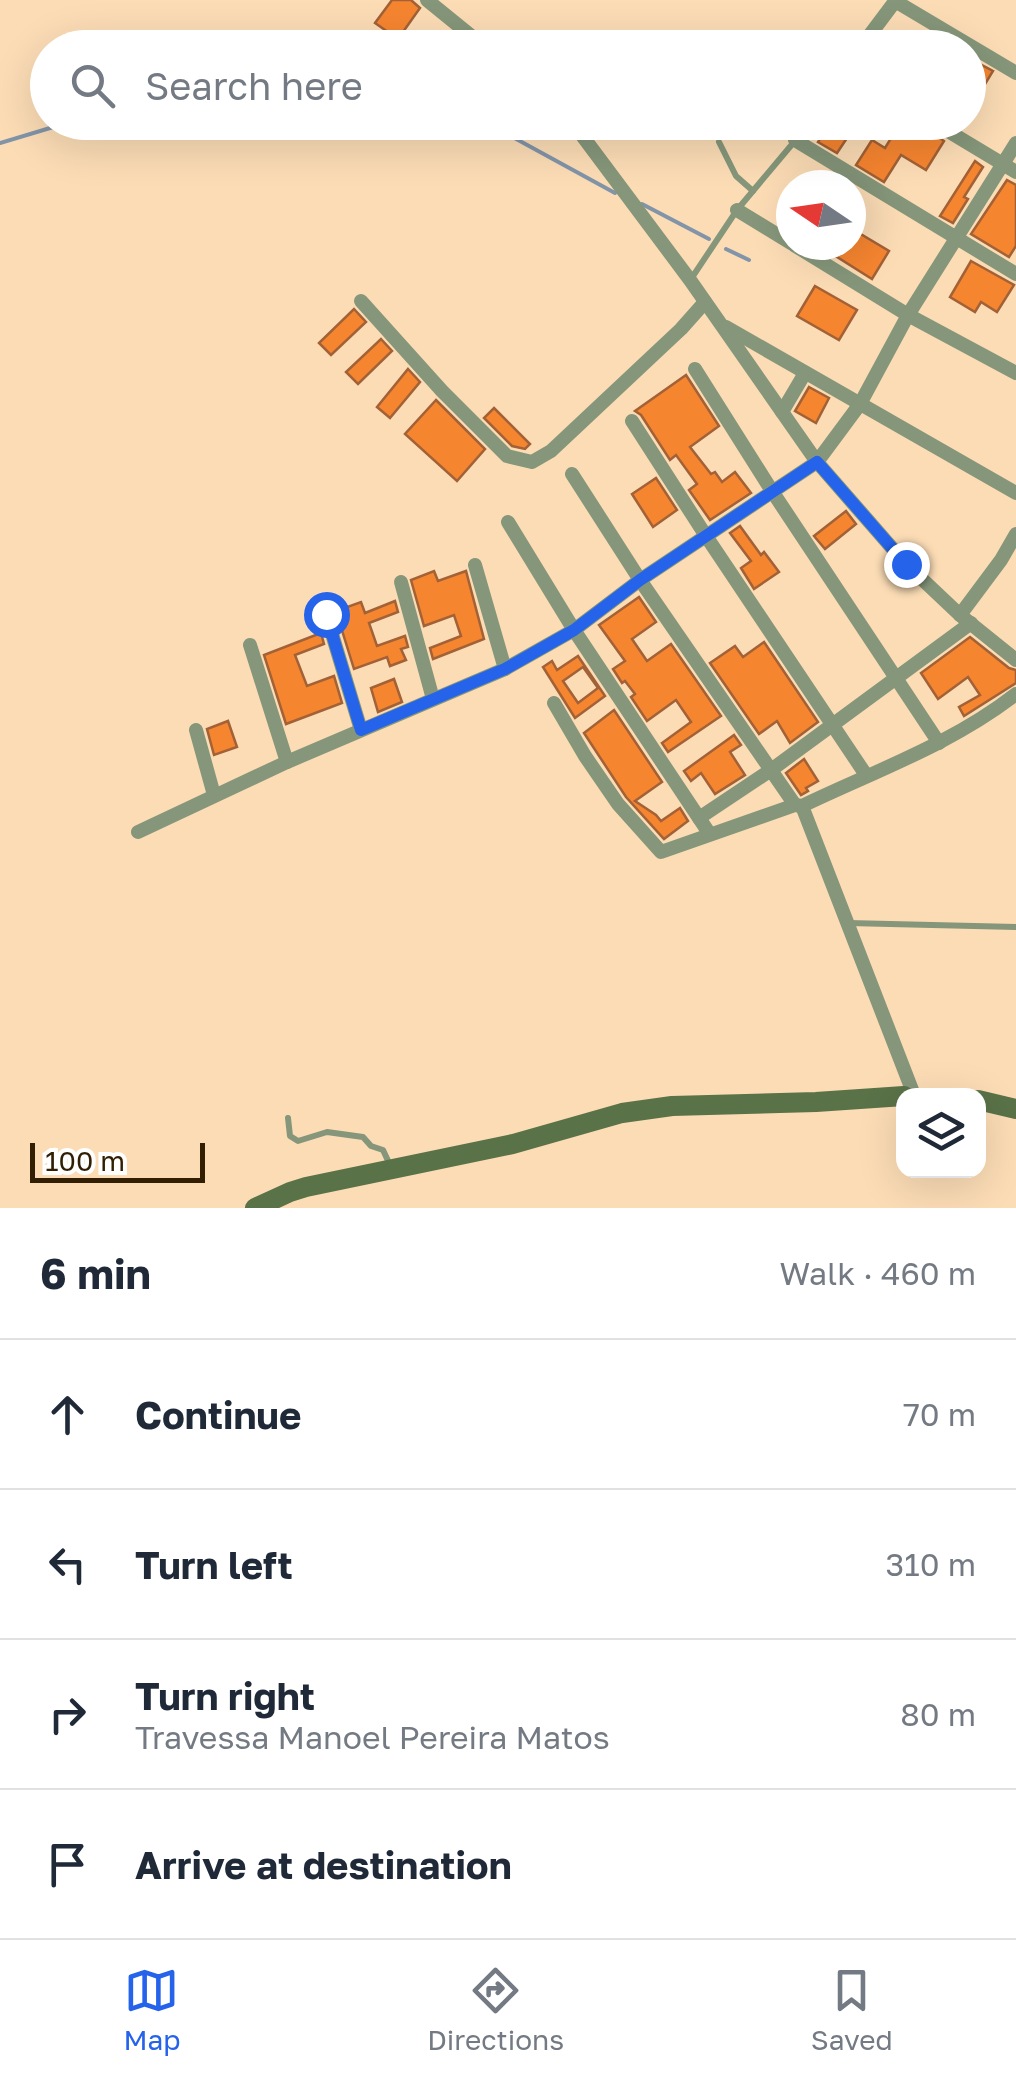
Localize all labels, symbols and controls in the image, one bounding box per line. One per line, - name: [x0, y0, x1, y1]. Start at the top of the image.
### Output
- search box: [30, 30, 986, 140]
- icon: search: [65, 58, 120, 113]
- text: Search here: [145, 63, 363, 108]
- north arrow: [776, 170, 866, 260]
- route end: [884, 542, 930, 588]
- route start: [304, 592, 350, 638]
- map controls: [896, 1088, 986, 1178]
- button: layers: [896, 1088, 986, 1178]
- scale bar: [30, 1138, 205, 1182]
- text: 100 m: [45, 1144, 125, 1177]
- text: 6 min: [40, 1248, 151, 1298]
- text: Walk · 460 m: [780, 1254, 976, 1292]
- icon: ahead: [40, 1387, 95, 1442]
- text: Continue: [135, 1392, 301, 1437]
- text: 70 m: [903, 1395, 976, 1433]
- icon: left: [40, 1537, 95, 1592]
- text: Turn left: [135, 1542, 293, 1587]
- text: 310 m: [886, 1545, 976, 1583]
- text: Turn right: [135, 1673, 315, 1718]
- icon: right: [40, 1687, 95, 1742]
- text: 80 m: [900, 1695, 976, 1733]
- text: Travessa Manoel Pereira Matos: [135, 1718, 610, 1756]
- icon: arrive: [40, 1837, 95, 1892]
- text: Arrive at destination: [135, 1842, 512, 1887]
- tab: Map: [123, 1963, 181, 2056]
- tab: Directions: [427, 1963, 564, 2056]
- tab: Saved: [811, 1963, 893, 2056]

